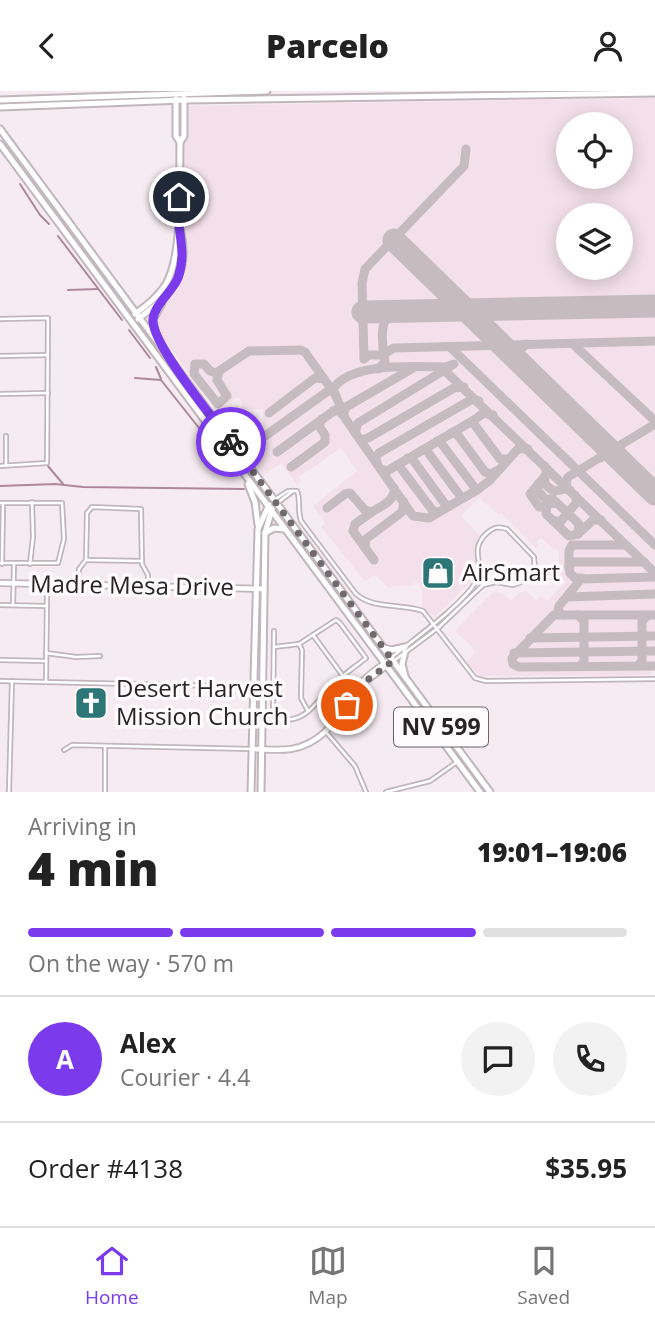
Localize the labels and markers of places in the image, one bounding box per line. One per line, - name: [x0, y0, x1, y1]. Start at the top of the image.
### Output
- pin: [149, 167, 209, 227]
- shop icon: AirSmart: [419, 554, 457, 592]
- place label: AirSmart: [462, 555, 560, 588]
- place label: Desert Harvest Mission Church: [116, 671, 289, 732]
- pin: [317, 675, 377, 735]
- church icon: Desert Harvest Mission Church: [72, 684, 110, 722]

